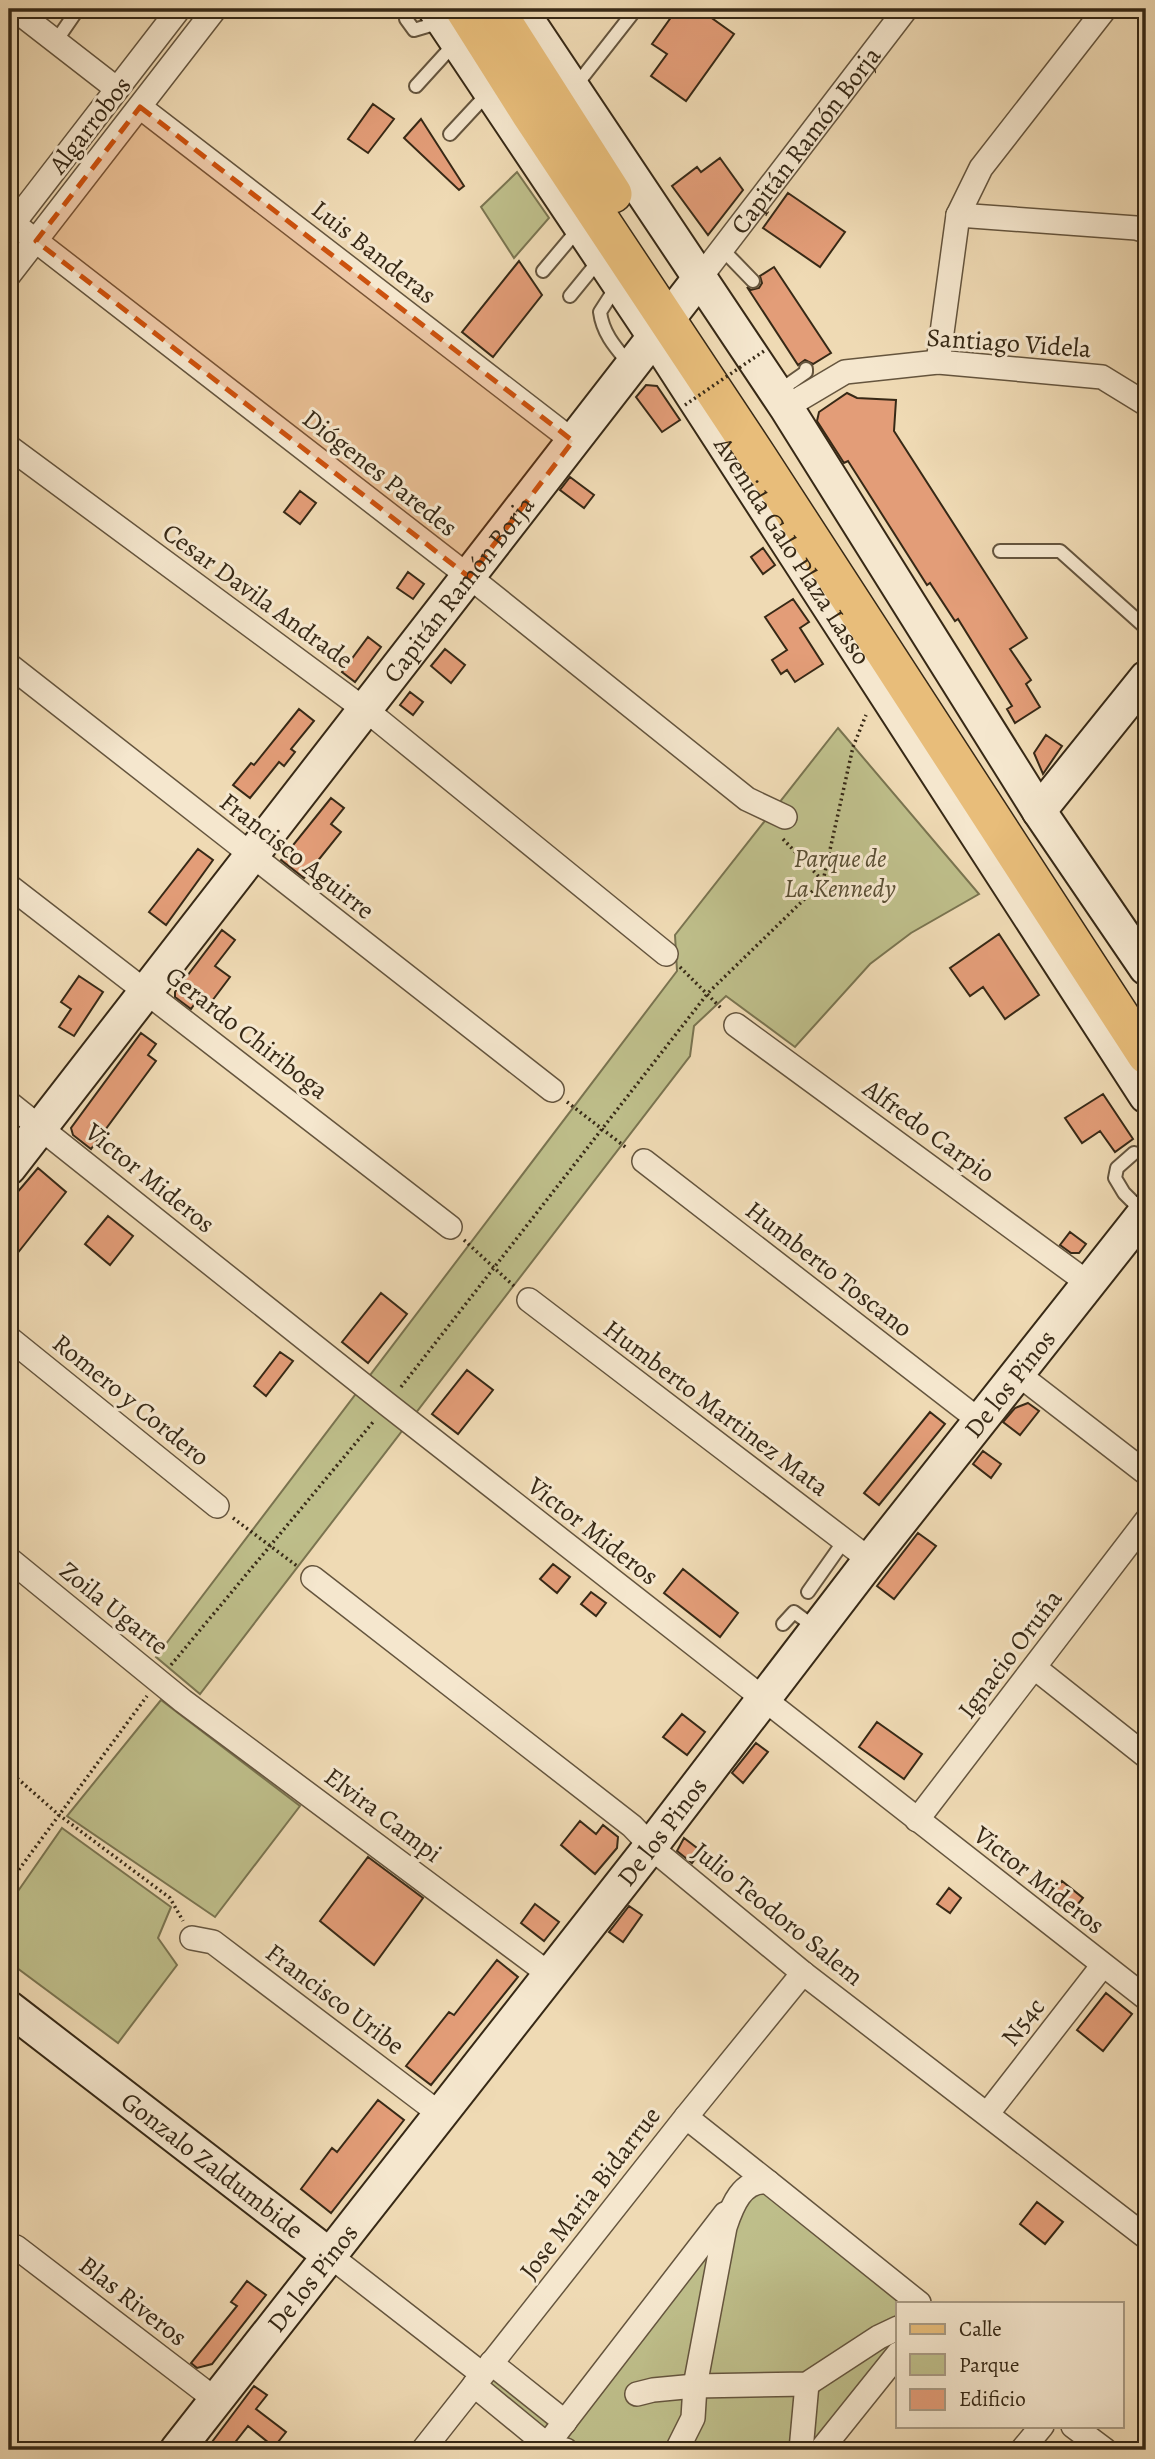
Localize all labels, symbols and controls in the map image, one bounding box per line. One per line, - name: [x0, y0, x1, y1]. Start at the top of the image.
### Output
- street label: Capitán Ramón Borja: [722, 39, 889, 241]
- street label: Algarrobos: [40, 69, 139, 182]
- street label: Luis Banderas: [304, 192, 444, 312]
- street label: Santiago Videla: [925, 320, 1093, 366]
- street label: Diógenes Paredes: [295, 401, 465, 545]
- street label: Avenida Galo Plaza Lasso: [706, 429, 880, 671]
- street label: Capitán Ramón Borja: [375, 488, 542, 690]
- street label: Cesar Davila Andrade: [156, 515, 360, 677]
- street label: Francisco Aguirre: [212, 785, 382, 927]
- park label: Parque de La Kennedy: [784, 841, 896, 906]
- street label: Gerardo Chiriboga: [158, 958, 336, 1108]
- street label: Alfredo Carpio: [855, 1071, 1002, 1191]
- street label: Victor Mideros: [77, 1114, 222, 1241]
- street label: Humberto Toscano: [738, 1193, 920, 1345]
- street label: Humberto Martinez Mata: [596, 1312, 836, 1504]
- street label: De los Pinos: [956, 1322, 1063, 1445]
- street label: Romero y Cordero: [45, 1326, 217, 1474]
- street label: Victor Mideros: [519, 1468, 666, 1593]
- street label: Zoila Ugarte: [52, 1553, 176, 1663]
- street label: Ignacio Oruña: [950, 1582, 1070, 1726]
- street label: Elvira Campi: [317, 1759, 449, 1871]
- street label: De los Pinos: [609, 1770, 715, 1893]
- street label: Victor Mideros: [965, 1817, 1112, 1942]
- street label: Julio Teodoro Salem: [685, 1834, 871, 1994]
- street label: Francisco Uribe: [258, 1935, 412, 2063]
- street label: N54c: [993, 1990, 1053, 2054]
- street label: Gonzalo Zaldumbide: [114, 2083, 311, 2247]
- street label: Jose Maria Bidarrue: [511, 2099, 669, 2287]
- street label: De los Pinos: [259, 2216, 366, 2339]
- street label: Blas Riveros: [72, 2248, 194, 2354]
- legend: [896, 2302, 1124, 2428]
- text: Calle: [959, 2315, 1002, 2343]
- text: Parque: [959, 2351, 1019, 2379]
- text: Edificio: [959, 2385, 1026, 2413]

